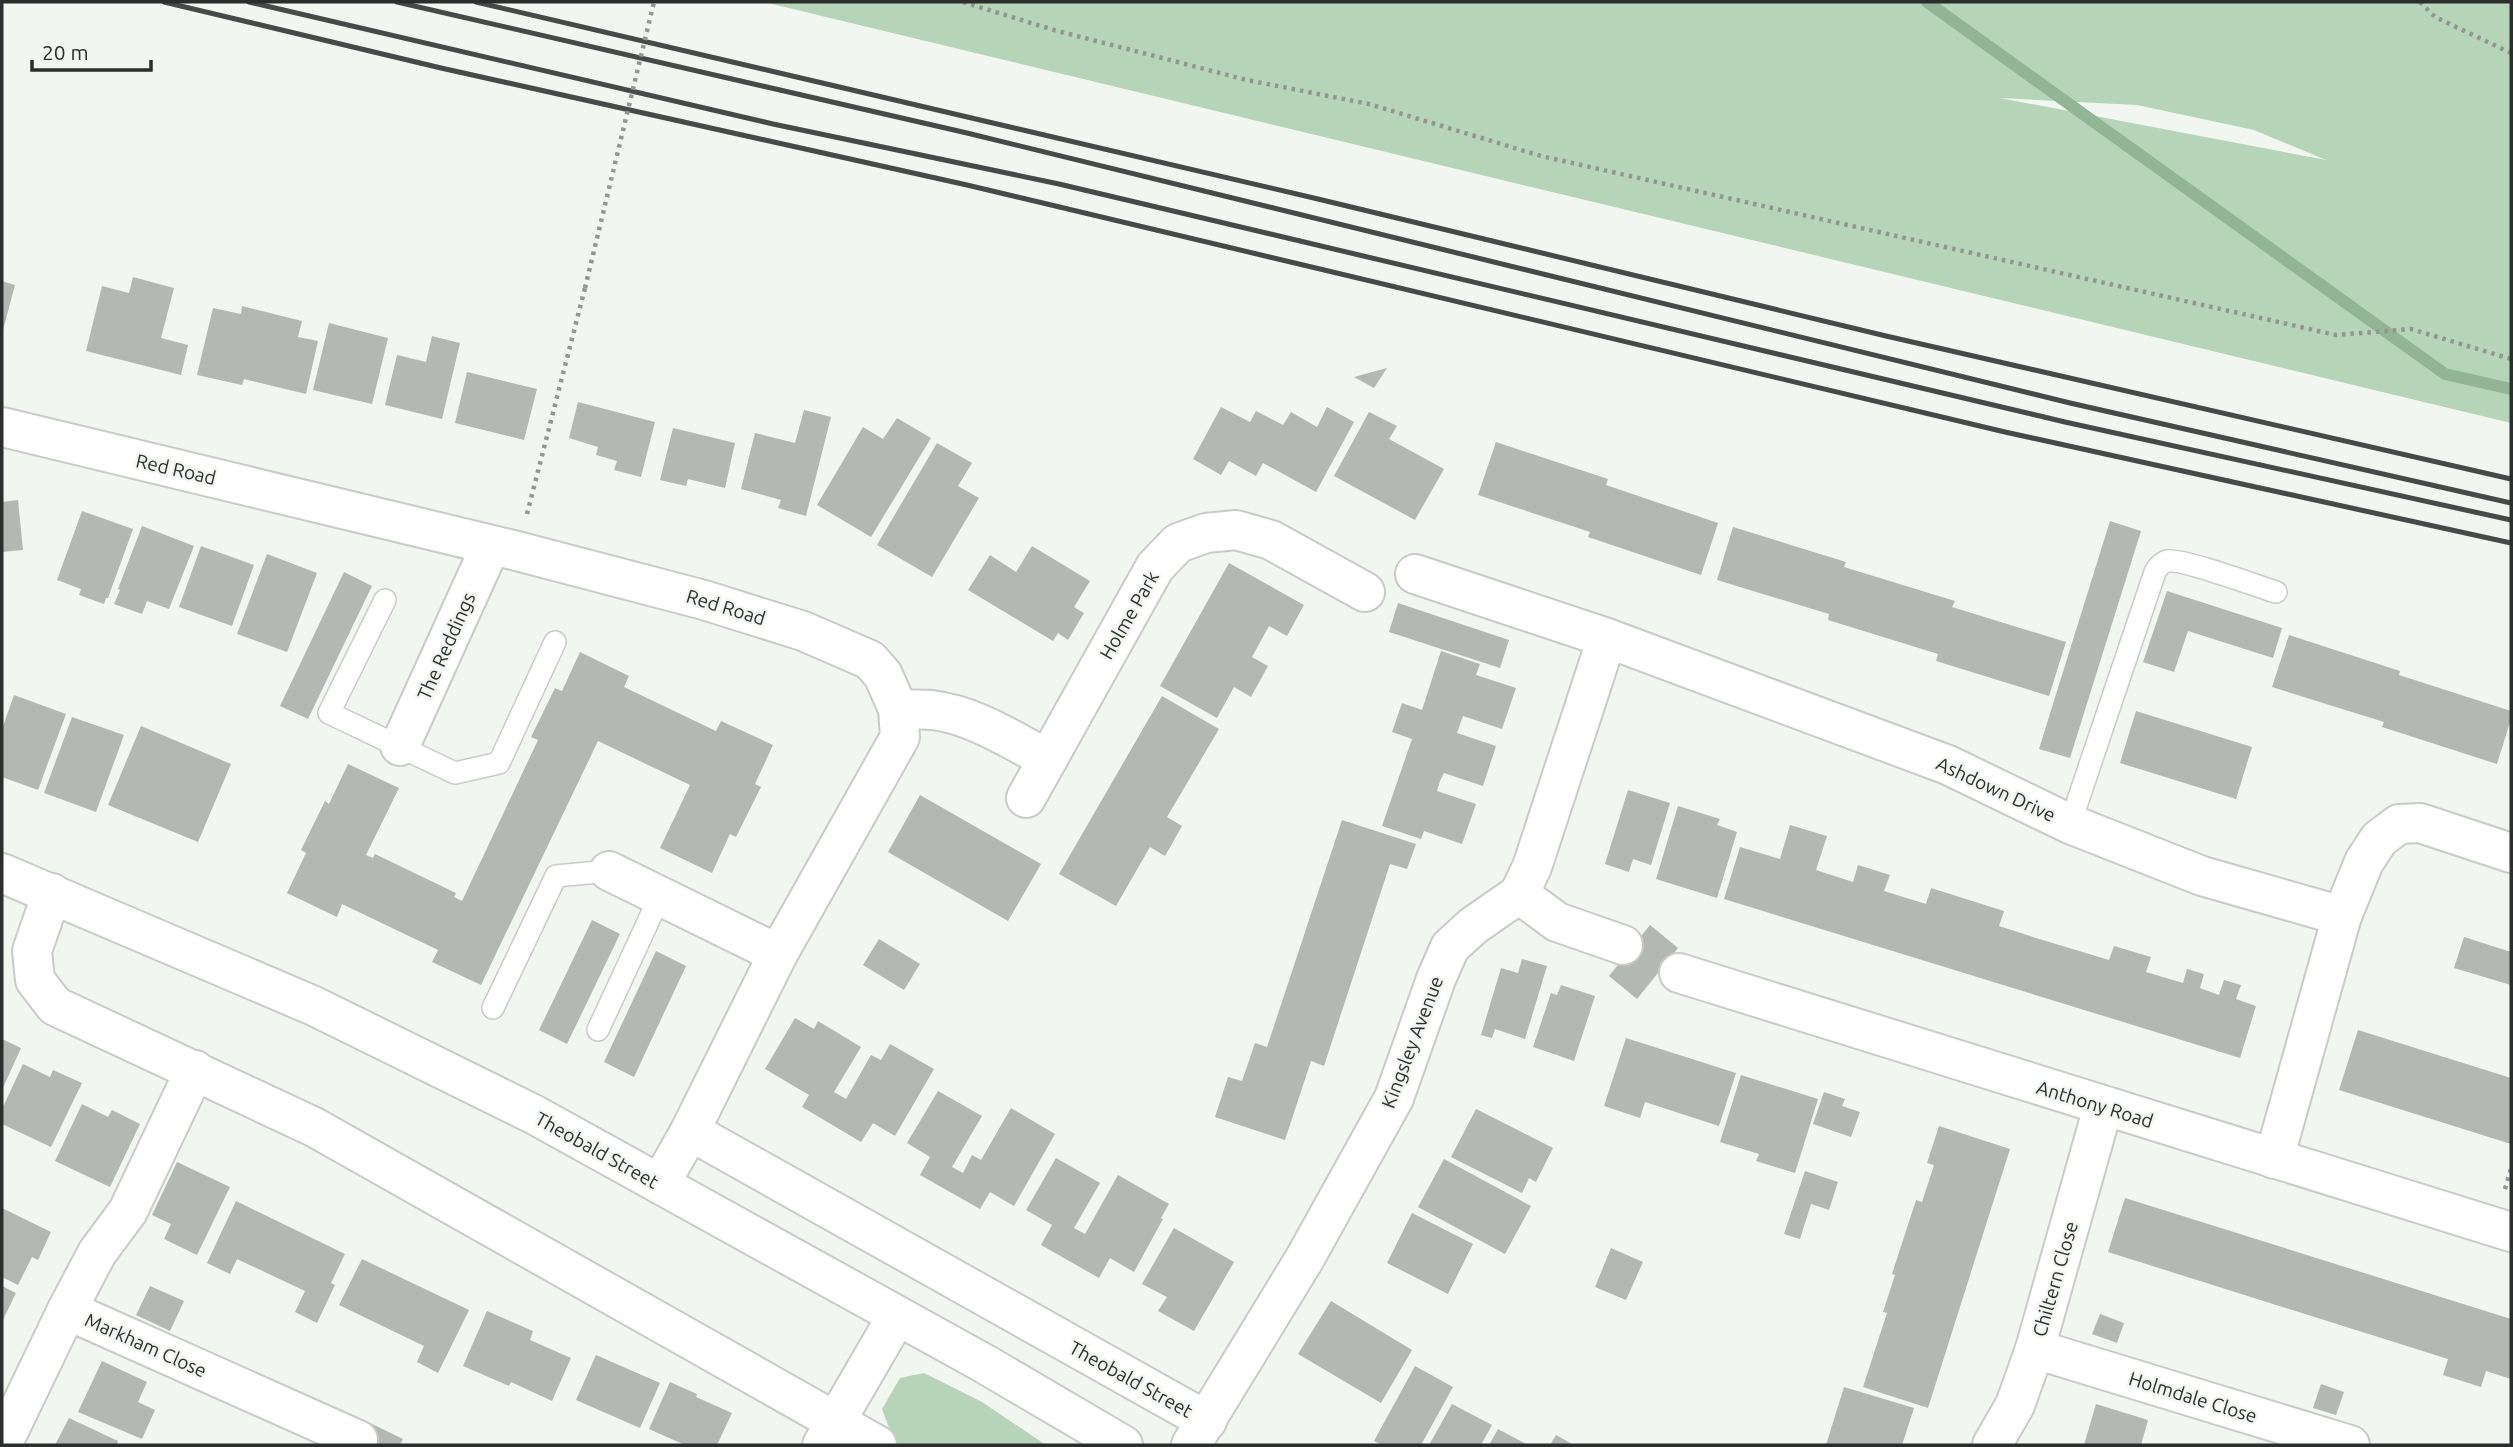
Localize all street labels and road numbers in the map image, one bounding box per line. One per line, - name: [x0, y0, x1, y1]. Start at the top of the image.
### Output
- street label: Red Road: [134, 449, 218, 489]
- street label: Holme Park: [1095, 567, 1163, 663]
- street label: Red Road: [684, 585, 768, 629]
- street label: The Reddings: [412, 589, 480, 703]
- street label: Ashdown Drive: [1933, 752, 2059, 826]
- street label: Kingsley Avenue: [1377, 973, 1447, 1111]
- street label: Anthony Road: [2034, 1076, 2156, 1132]
- street label: Theobald Street: [532, 1107, 663, 1193]
- street label: Chiltern Close: [2028, 1219, 2082, 1339]
- street label: Markham Close: [82, 1308, 210, 1382]
- street label: Theobald Street: [1066, 1336, 1197, 1422]
- street label: Holmdale Close: [2126, 1367, 2260, 1427]

